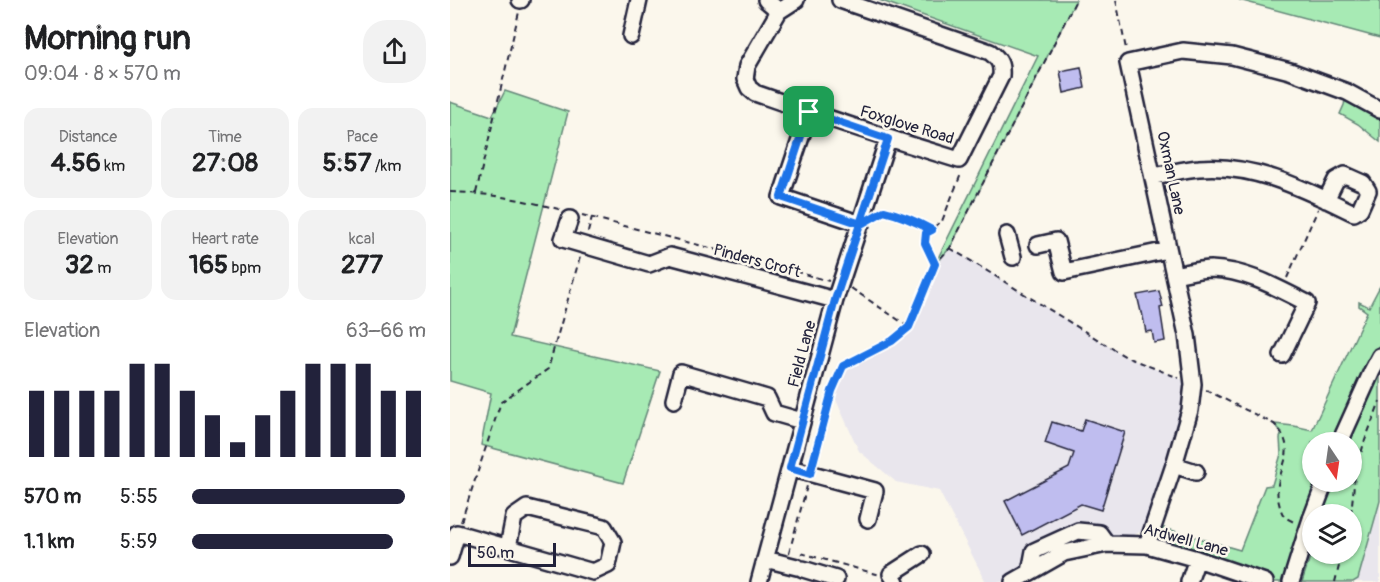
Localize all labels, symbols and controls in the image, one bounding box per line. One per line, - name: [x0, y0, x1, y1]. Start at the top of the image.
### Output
- text: Morning run: [24, 18, 191, 59]
- button: share: [363, 20, 426, 83]
- text: 09:04 · 8 × 570 m: [24, 61, 181, 86]
- pin: [783, 86, 834, 137]
- icon: arrive: [792, 95, 825, 128]
- street label: Foxglove Road: [857, 101, 957, 149]
- text: Distance: [59, 127, 117, 147]
- text: Time: [208, 127, 242, 147]
- text: Pace: [346, 127, 378, 147]
- street label: Oxman Lane: [1152, 129, 1190, 217]
- text: 4.56: [51, 147, 101, 179]
- text: 27:08: [192, 147, 258, 179]
- text: 5:57: [323, 147, 371, 179]
- text: km: [101, 156, 125, 176]
- text: /km: [371, 156, 402, 176]
- text: Elevation: [58, 229, 118, 249]
- text: Heart rate: [191, 229, 259, 249]
- text: kcal: [349, 229, 375, 249]
- street label: Pinders Croft: [711, 240, 803, 282]
- text: 32: [65, 249, 94, 281]
- text: 165: [189, 249, 228, 281]
- text: 277: [341, 249, 383, 281]
- text: m: [94, 258, 111, 278]
- text: bpm: [228, 258, 261, 278]
- text: Elevation: [24, 318, 100, 343]
- text: 63–66 m: [346, 318, 426, 343]
- street label: Field Lane: [783, 318, 821, 390]
- north arrow: [1302, 432, 1362, 492]
- map controls: [1302, 432, 1362, 564]
- text: 570 m: [24, 484, 81, 509]
- text: 5:55: [120, 484, 158, 509]
- button: layers: [1302, 504, 1362, 564]
- street label: Ardwell Lane: [1142, 519, 1230, 561]
- text: 1.1 km: [24, 529, 74, 554]
- text: 5:59: [120, 529, 157, 554]
- scale bar: [468, 540, 556, 568]
- text: 50 m: [477, 543, 514, 563]

